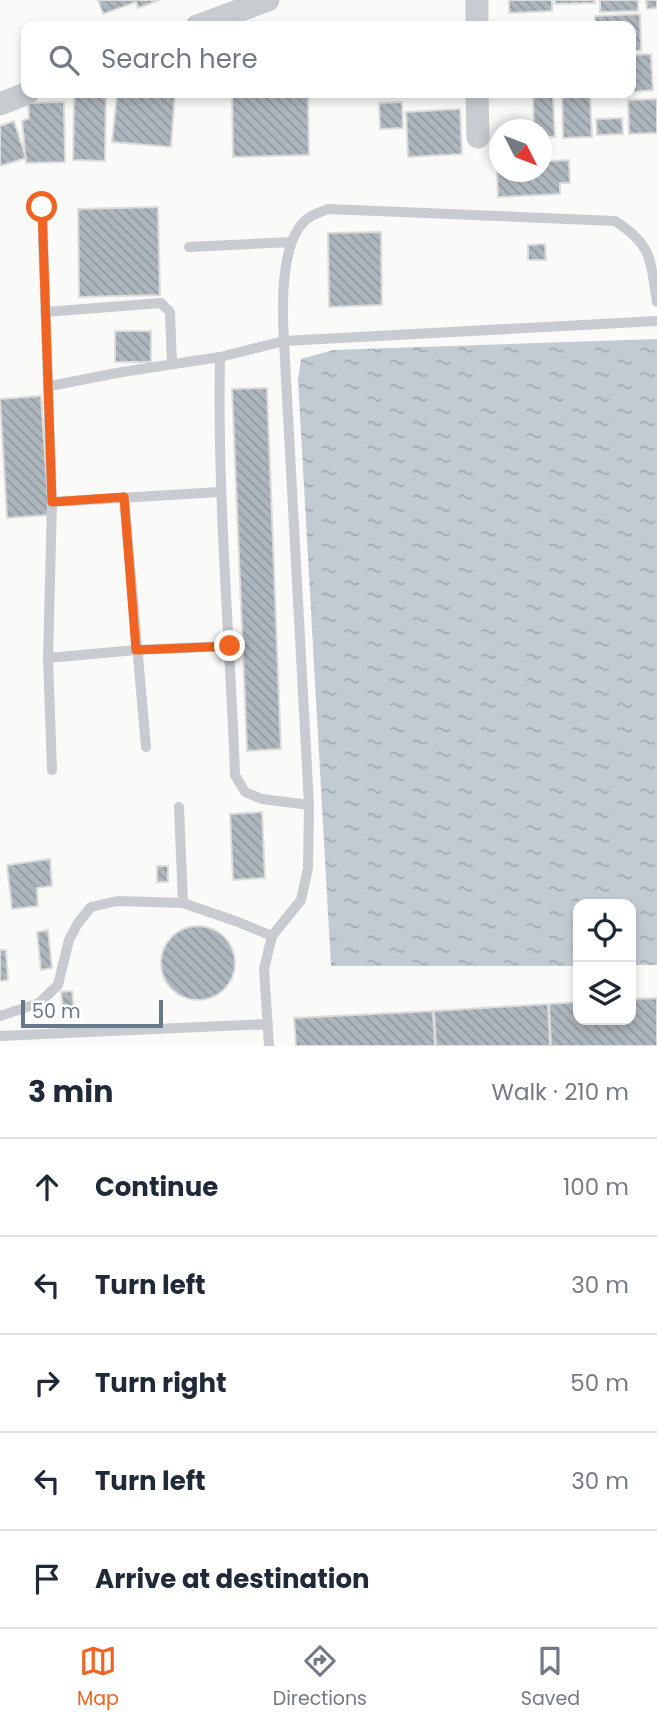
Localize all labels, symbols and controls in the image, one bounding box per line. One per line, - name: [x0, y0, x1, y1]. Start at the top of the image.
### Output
- search box: [21, 21, 636, 98]
- icon: search: [45, 41, 83, 79]
- text: Search here: [101, 41, 258, 77]
- north arrow: [489, 119, 552, 182]
- route start: [26, 191, 57, 222]
- route end: [214, 630, 245, 661]
- map controls: [573, 899, 636, 1025]
- button: locate: [573, 899, 636, 962]
- button: layers: [573, 962, 636, 1025]
- scale bar: [21, 997, 163, 1029]
- text: 50 m: [32, 998, 81, 1025]
- text: 3 min: [28, 1070, 113, 1113]
- text: Walk · 210 m: [491, 1076, 629, 1108]
- icon: ahead: [28, 1168, 66, 1206]
- text: Continue: [95, 1169, 218, 1205]
- text: 100 m: [563, 1171, 629, 1203]
- icon: left: [28, 1266, 66, 1304]
- text: Turn left: [95, 1267, 206, 1303]
- text: 30 m: [571, 1269, 629, 1301]
- icon: right: [28, 1364, 66, 1402]
- text: Turn right: [95, 1365, 227, 1401]
- text: 50 m: [570, 1367, 629, 1399]
- icon: left: [28, 1462, 66, 1500]
- text: Turn left: [95, 1463, 206, 1499]
- text: 30 m: [571, 1465, 629, 1497]
- icon: arrive: [28, 1560, 66, 1598]
- text: Arrive at destination: [95, 1561, 370, 1597]
- tab: Map: [77, 1642, 119, 1713]
- tab: Directions: [273, 1642, 367, 1713]
- tab: Saved: [521, 1642, 580, 1713]

